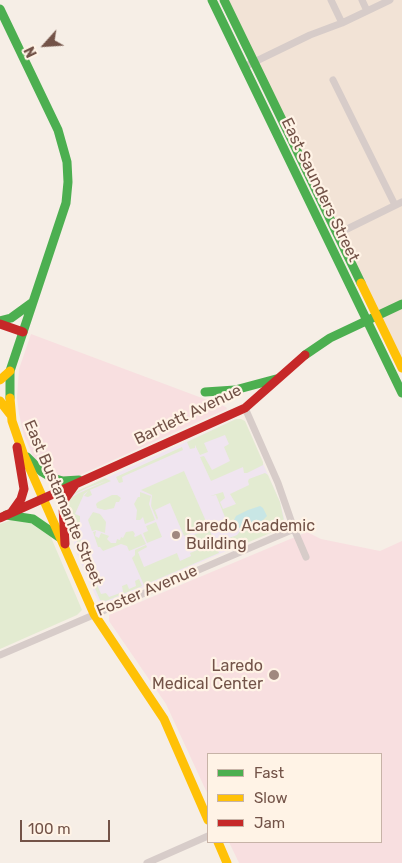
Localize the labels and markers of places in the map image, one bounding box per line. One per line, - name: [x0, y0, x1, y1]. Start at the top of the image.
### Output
- place label: Laredo Academic Building: [186, 516, 315, 554]
- marker: Laredo Academic Building: [170, 529, 182, 541]
- place label: Laredo Medical Center: [152, 656, 263, 694]
- marker: Laredo Medical Center: [267, 668, 281, 682]

